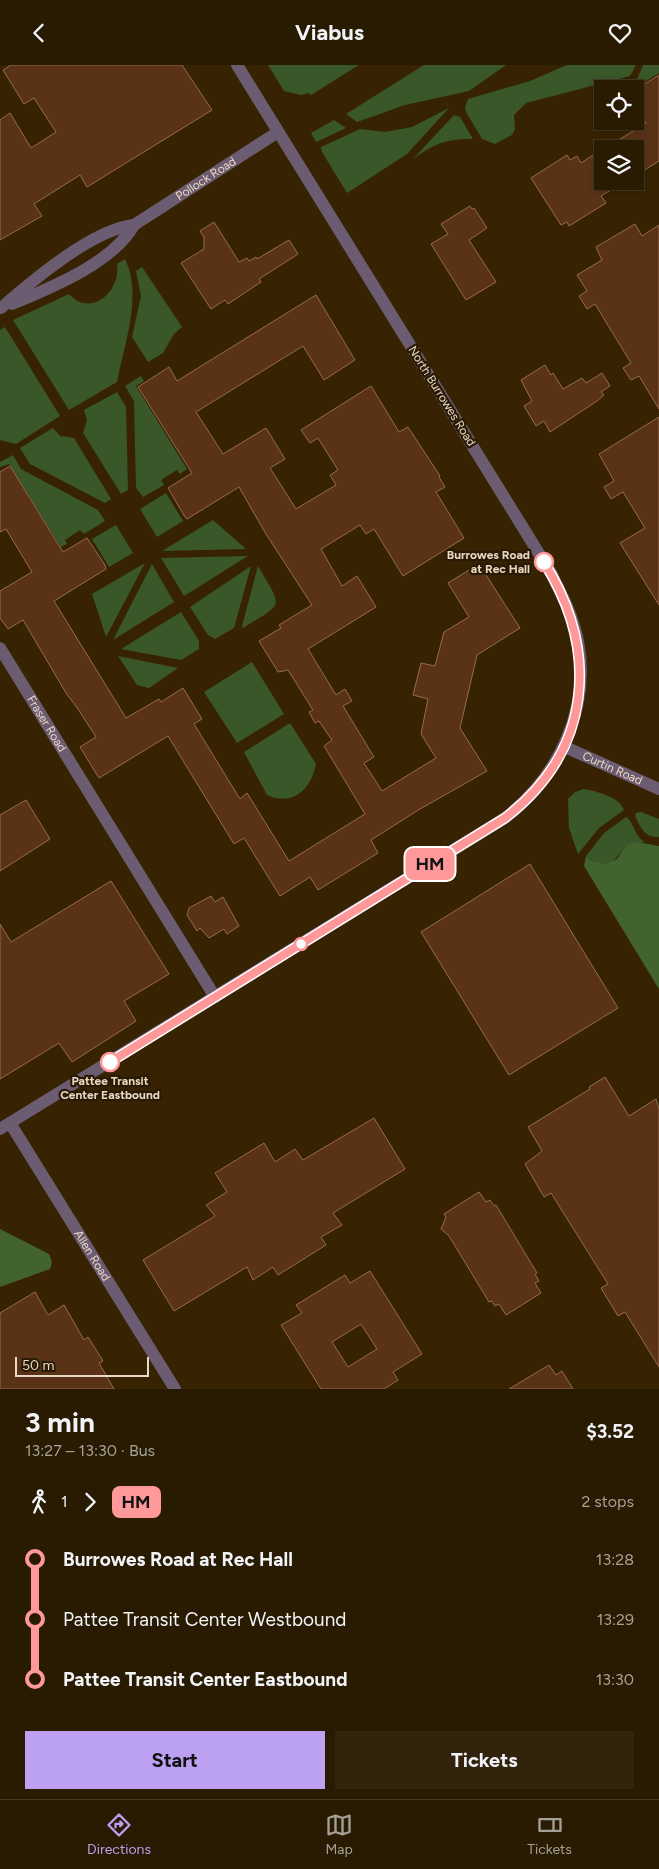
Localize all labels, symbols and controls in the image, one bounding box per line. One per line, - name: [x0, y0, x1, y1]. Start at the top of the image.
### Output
- icon: back: [25, 19, 53, 47]
- text: Viabus: [295, 19, 364, 46]
- icon: heart: [606, 19, 634, 47]
- map controls: [594, 80, 644, 190]
- button: locate: [594, 80, 644, 130]
- button: layers: [594, 140, 644, 190]
- street label: Pollock Road: [173, 154, 238, 203]
- street label: North Burrowes Road: [405, 343, 479, 449]
- place label: Burrowes Road at Rec Hall: [447, 548, 530, 576]
- marker: Burrowes Road at Rec Hall: [534, 552, 554, 572]
- street label: Fraser Road: [24, 693, 69, 754]
- street label: Curtin Road: [580, 749, 645, 788]
- line badge: HM: [408, 848, 452, 880]
- text: HM: [416, 853, 444, 875]
- unlabelled marker: [294, 937, 308, 951]
- marker: Pattee Transit Center Eastbound: [100, 1052, 120, 1072]
- place label: Pattee Transit Center Eastbound: [60, 1074, 160, 1102]
- street label: Allen Road: [71, 1228, 113, 1284]
- scale bar: [15, 1354, 149, 1377]
- text: 50 m: [22, 1357, 54, 1374]
- text: 3 min: [25, 1405, 95, 1439]
- text: $3.52: [586, 1420, 634, 1443]
- text: 13:27 – 13:30 · Bus: [25, 1441, 155, 1460]
- icon: walk: [25, 1488, 53, 1516]
- icon: forward: [76, 1488, 104, 1516]
- text: HM: [122, 1491, 151, 1513]
- text: 1: [61, 1492, 68, 1511]
- text: 2 stops: [581, 1492, 634, 1511]
- text: Burrowes Road at Rec Hall: [63, 1548, 293, 1571]
- text: 13:28: [596, 1550, 634, 1569]
- text: Pattee Transit Center Westbound: [63, 1608, 346, 1631]
- text: 13:29: [597, 1610, 634, 1629]
- text: Pattee Transit Center Eastbound: [63, 1668, 347, 1691]
- text: 13:30: [596, 1670, 634, 1689]
- button: Start: [25, 1731, 325, 1789]
- button: Tickets: [335, 1731, 634, 1789]
- tab: Directions: [87, 1811, 151, 1858]
- tab: Map: [325, 1811, 353, 1858]
- tab: Tickets: [527, 1811, 572, 1858]

